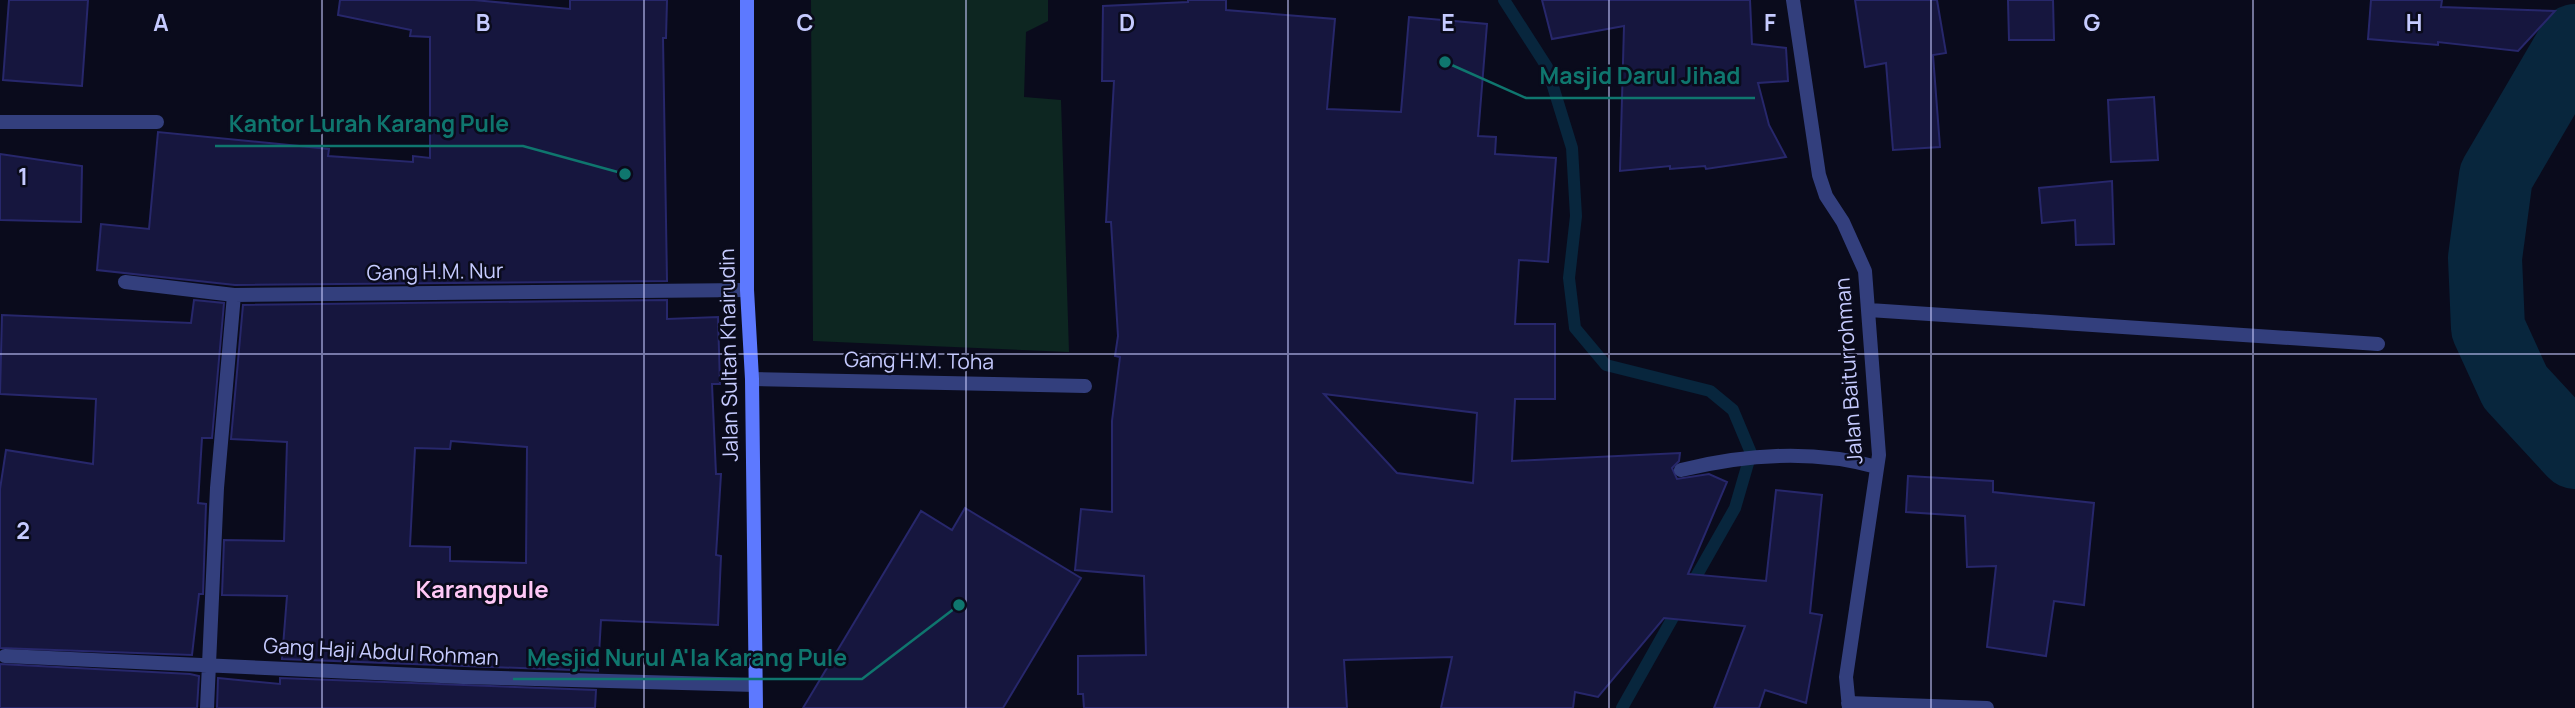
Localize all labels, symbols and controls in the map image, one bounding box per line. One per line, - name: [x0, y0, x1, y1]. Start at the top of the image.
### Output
- text: A: [153, 6, 169, 38]
- text: B: [476, 6, 490, 38]
- text: C: [797, 6, 814, 38]
- text: D: [1119, 6, 1135, 38]
- text: E: [1441, 6, 1455, 38]
- text: F: [1764, 6, 1776, 38]
- text: G: [2084, 6, 2101, 38]
- text: H: [2406, 6, 2422, 38]
- callout: Masjid Darul Jihad: [1526, 54, 1755, 98]
- text: Masjid Darul Jihad: [1539, 59, 1741, 91]
- callout: Kantor Lurah Karang Pule: [215, 102, 523, 146]
- text: Kantor Lurah Karang Pule: [229, 107, 509, 139]
- text: 1: [18, 160, 28, 192]
- street label: Jalan Sultan Khairudin: [712, 248, 744, 462]
- street label: Gang H.M. Nur: [366, 256, 504, 286]
- street label: Jalan Baiturrohman: [1828, 277, 1868, 465]
- street label: Gang H.M. Toha: [844, 345, 994, 375]
- text: 2: [16, 514, 30, 546]
- district label: Karangpule: [415, 572, 549, 605]
- street label: Gang Haji Abdul Rohman: [263, 631, 500, 671]
- callout: Mesjid Nurul A'la Karang Pule: [513, 635, 862, 679]
- text: Mesjid Nurul A'la Karang Pule: [527, 641, 847, 673]

